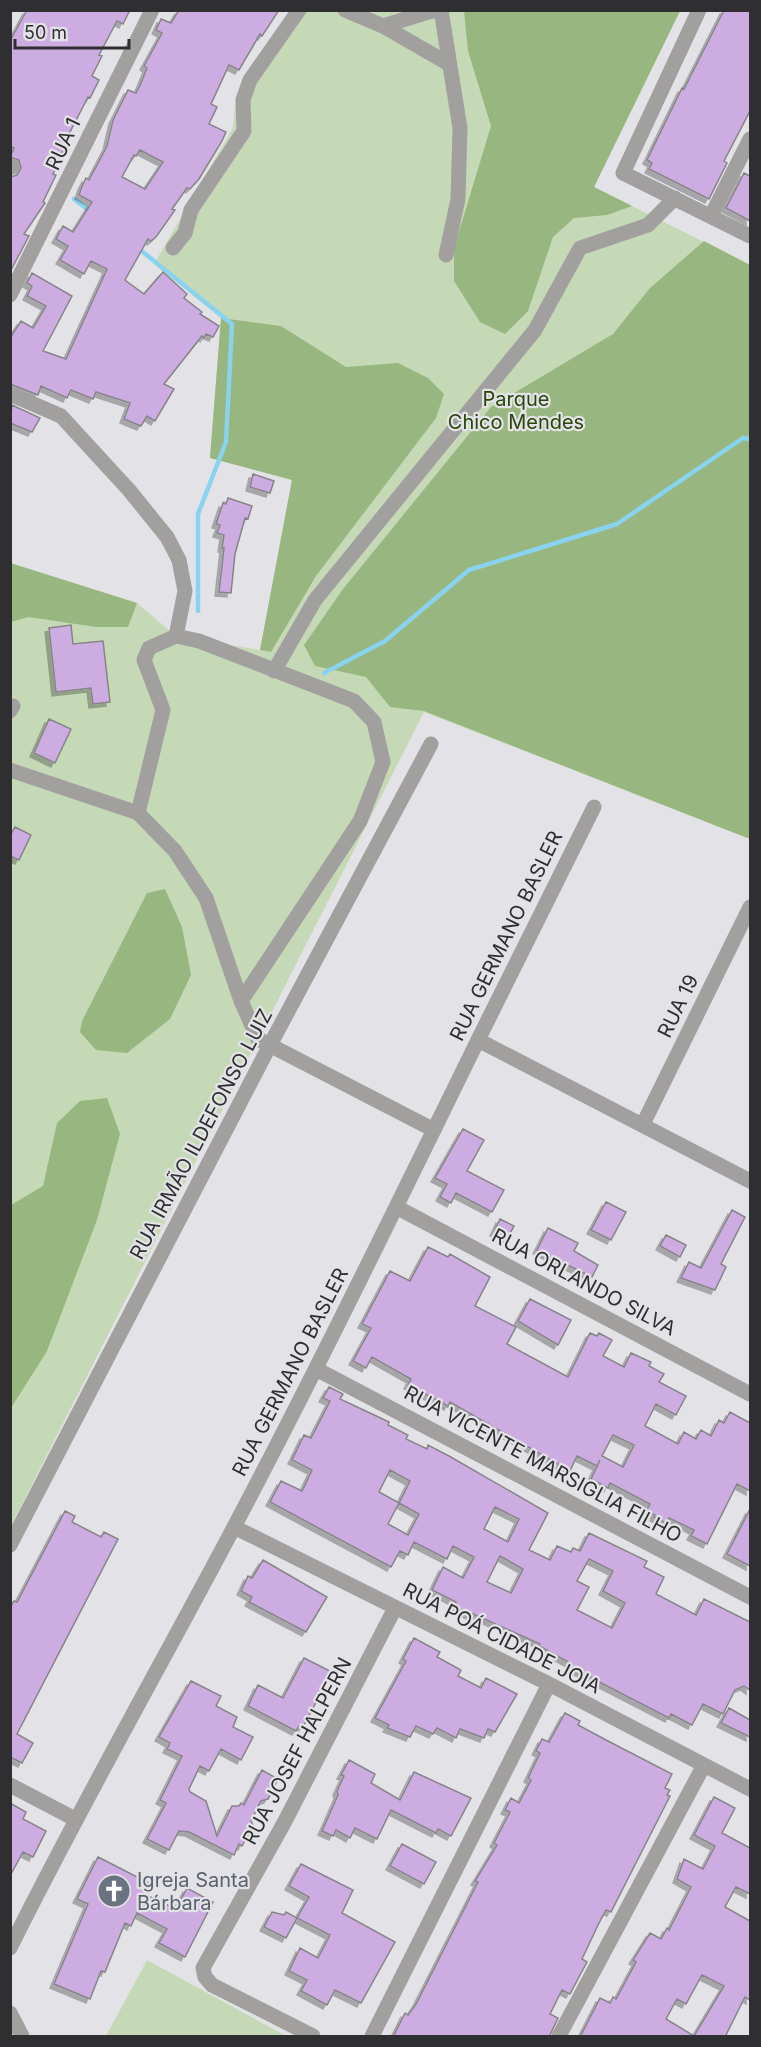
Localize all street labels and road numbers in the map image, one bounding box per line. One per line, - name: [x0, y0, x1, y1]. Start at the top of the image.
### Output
- street label: RUA 1: [41, 114, 85, 174]
- street label: RUA GERMANO BASLER: [445, 827, 567, 1045]
- street label: RUA 19: [652, 970, 704, 1042]
- street label: RUA IRMÃO ILDEFONSO LUIZ: [124, 1004, 277, 1263]
- street label: RUA ORLANDO SILVA: [488, 1223, 680, 1341]
- street label: RUA GERMANO BASLER: [227, 1264, 353, 1480]
- street label: RUA VICENTE MARSIGLIA FILHO: [400, 1380, 686, 1548]
- street label: RUA POÁ CIDADE JOIA: [399, 1577, 606, 1699]
- street label: RUA JOSEF HALPERN: [237, 1653, 357, 1849]

